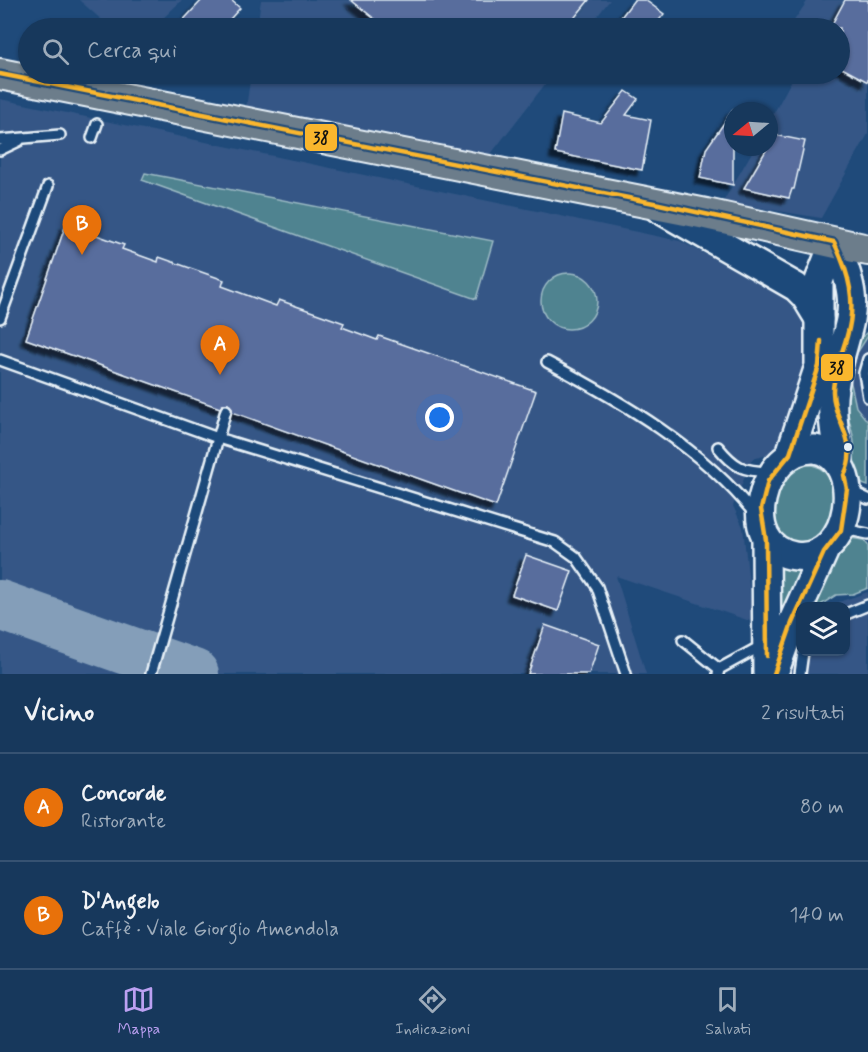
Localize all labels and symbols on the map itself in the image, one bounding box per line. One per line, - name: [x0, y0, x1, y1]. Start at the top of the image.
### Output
- north arrow: [724, 102, 778, 156]
- line badge: 38: [304, 123, 338, 152]
- text: 38: [313, 128, 329, 149]
- pin: B: [62, 206, 101, 255]
- pin: A: [200, 326, 240, 375]
- line badge: 38: [820, 353, 854, 382]
- text: 38: [829, 358, 845, 379]
- your location: [425, 403, 454, 432]
- unlabelled marker: [842, 441, 854, 453]

